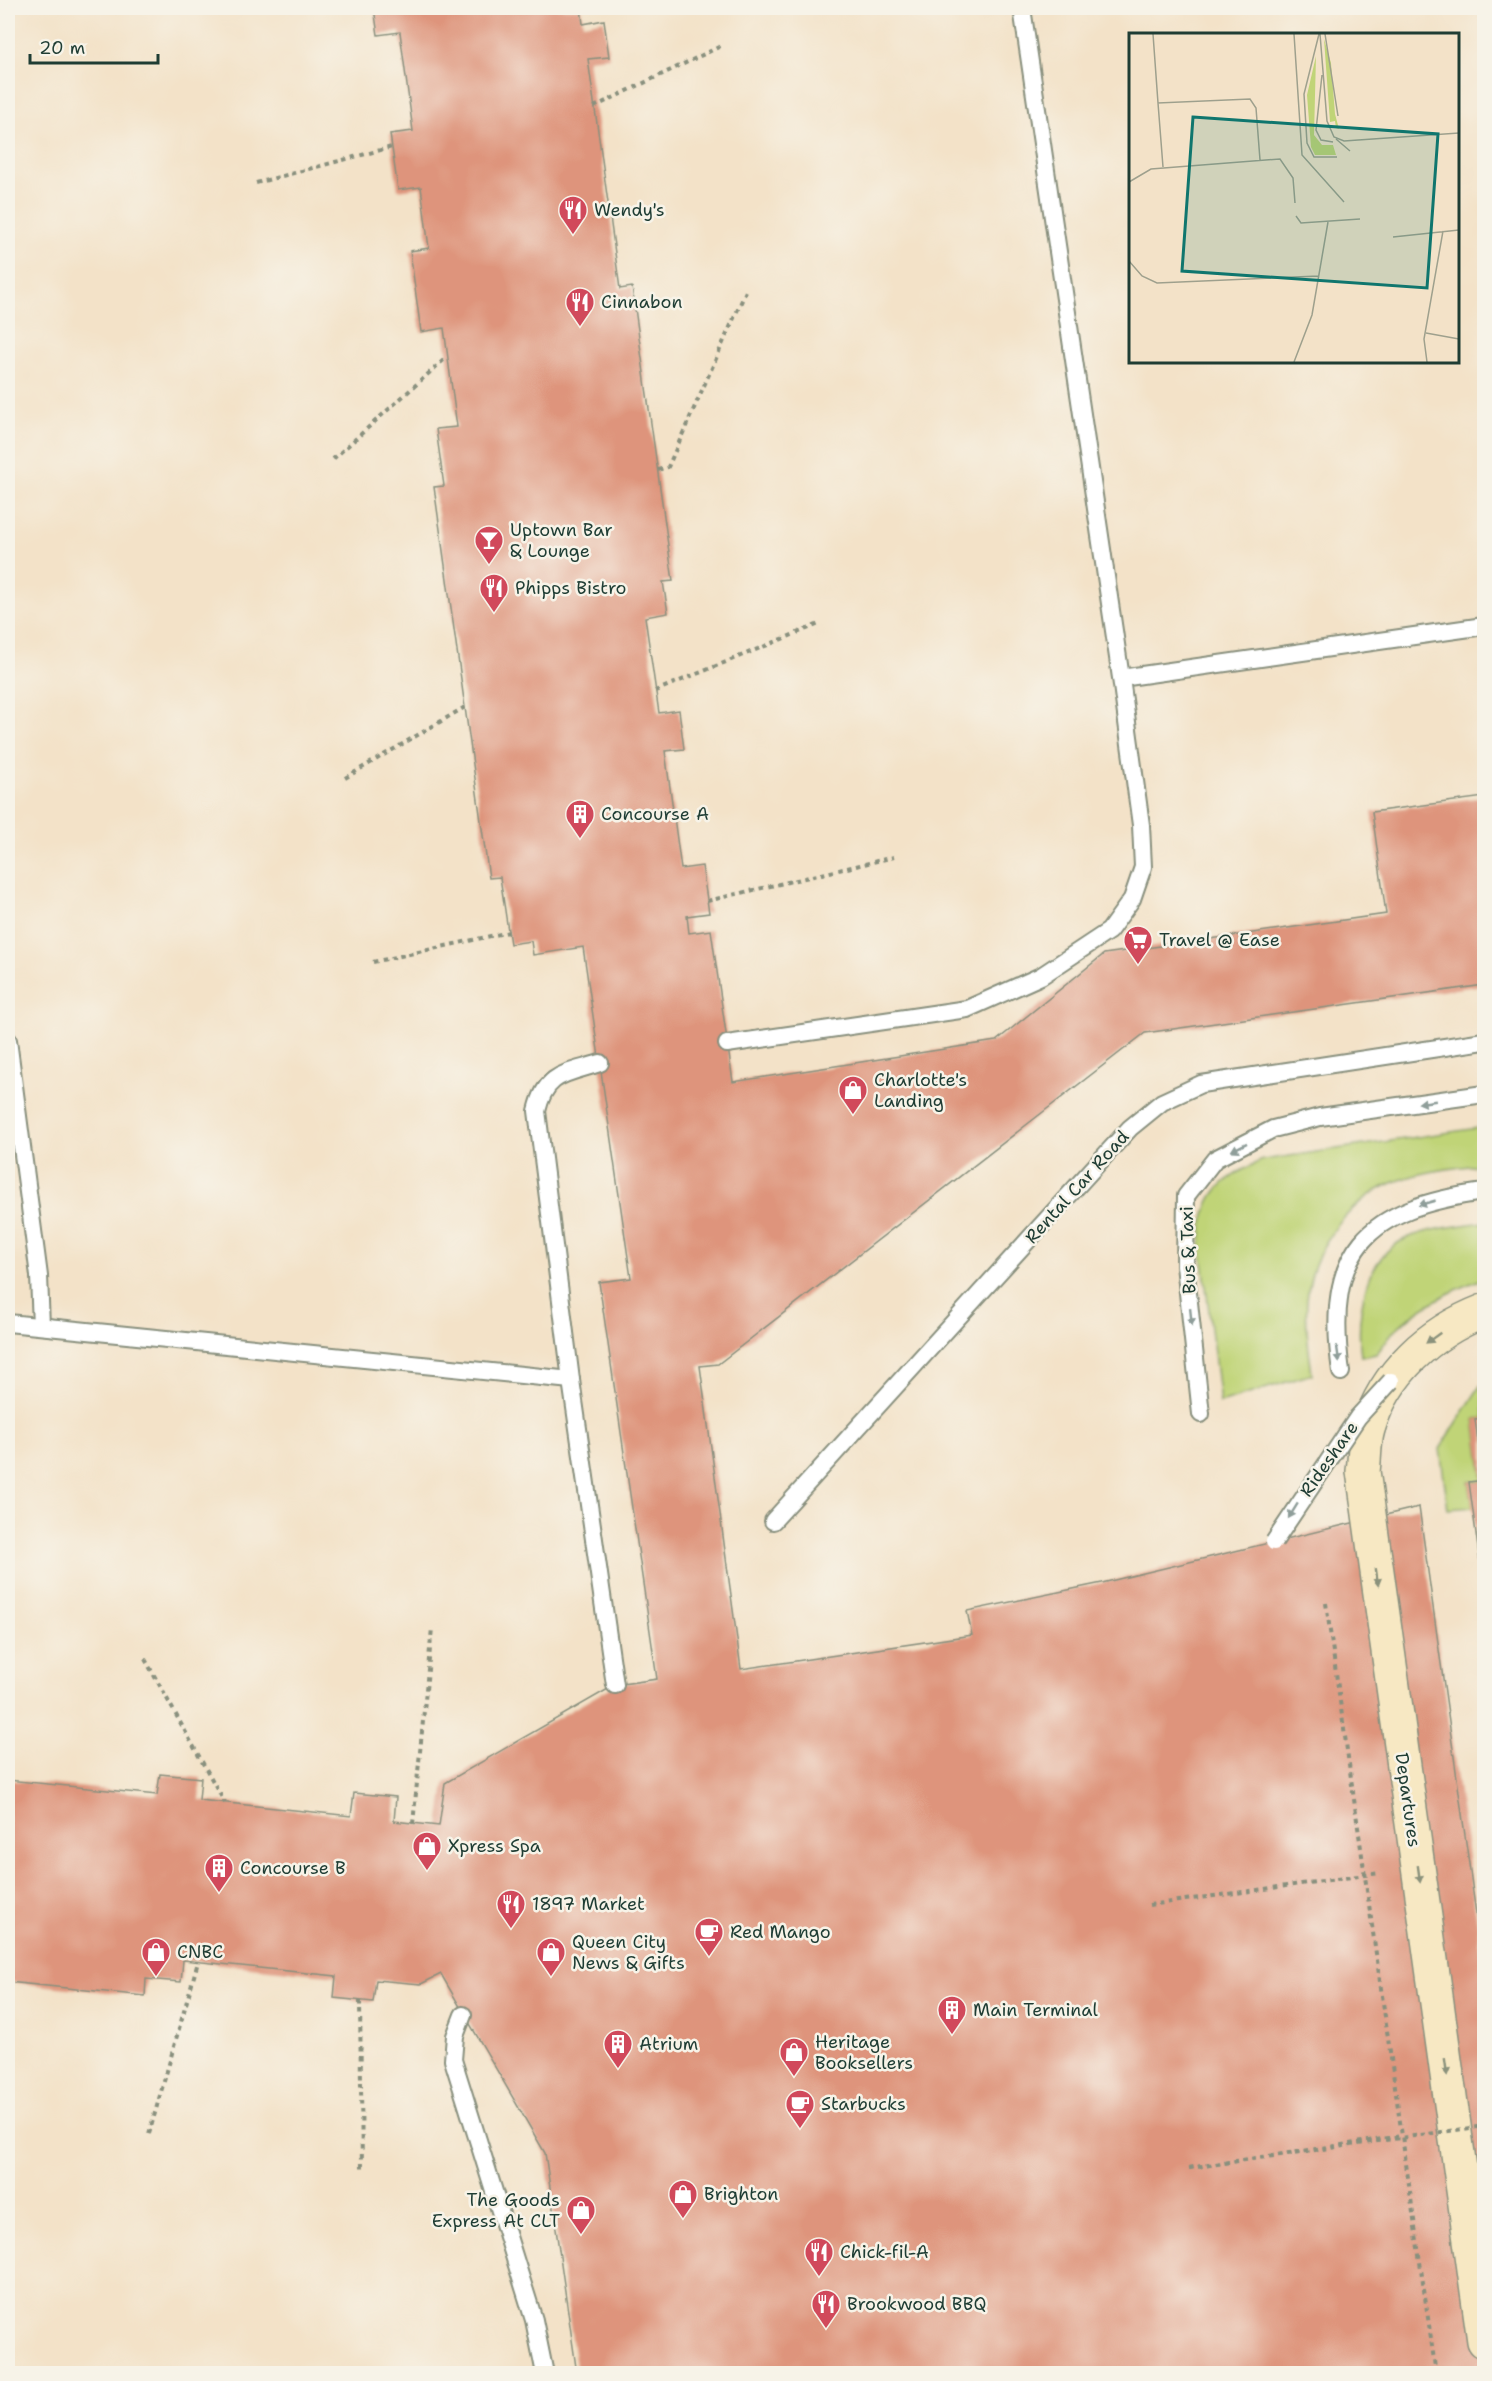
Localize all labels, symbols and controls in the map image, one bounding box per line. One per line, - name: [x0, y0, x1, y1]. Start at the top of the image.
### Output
- scale bar: [30, 27, 158, 65]
- inset map: [1129, 33, 1459, 363]
- text: 20 m: [39, 36, 85, 60]
- restaurant icon: Wendy's: [557, 194, 589, 236]
- place label: Wendy's: [594, 198, 665, 222]
- restaurant icon: Cinnabon: [564, 286, 596, 328]
- place label: Cinnabon: [601, 290, 682, 314]
- place label: Uptown Bar & Lounge: [510, 518, 613, 563]
- bar icon: Uptown Bar & Lounge: [473, 524, 505, 566]
- restaurant icon: Phipps Bistro: [478, 572, 510, 614]
- place label: Phipps Bistro: [515, 576, 626, 600]
- building icon: Concourse A: [564, 798, 596, 840]
- place label: Concourse A: [601, 802, 709, 826]
- supermarket icon: Travel @ Ease: [1122, 924, 1154, 966]
- place label: Travel @ Ease: [1159, 928, 1280, 952]
- place label: Charlotte's Landing: [874, 1068, 967, 1113]
- shop icon: Charlotte's Landing: [837, 1074, 869, 1116]
- one-way arrow: [1417, 1097, 1436, 1106]
- street label: Rental Car Road: [1020, 1125, 1134, 1249]
- one-way arrow: [1230, 1142, 1247, 1152]
- one-way arrow: [1418, 1199, 1436, 1209]
- street label: Bus & Taxi: [1174, 1206, 1202, 1294]
- one-way arrow: [1186, 1308, 1196, 1327]
- one-way arrow: [1425, 1332, 1441, 1344]
- one-way arrow: [1334, 1344, 1343, 1363]
- street label: Rideshare: [1294, 1417, 1364, 1501]
- one-way arrow: [1288, 1503, 1299, 1519]
- one-way arrow: [1372, 1568, 1381, 1587]
- street label: Departures: [1390, 1751, 1426, 1849]
- shop icon: Xpress Spa: [411, 1830, 443, 1872]
- place label: Xpress Spa: [448, 1834, 541, 1858]
- building icon: Concourse B: [203, 1852, 235, 1894]
- place label: Concourse B: [240, 1856, 346, 1880]
- one-way arrow: [1414, 1865, 1423, 1884]
- restaurant icon: 1897 Market: [495, 1888, 527, 1930]
- place label: 1897 Market: [532, 1892, 645, 1916]
- cafe icon: Red Mango: [693, 1916, 725, 1958]
- place label: Red Mango: [730, 1920, 831, 1944]
- place label: Queen City News & Gifts: [572, 1930, 685, 1975]
- shop icon: CNBC: [140, 1936, 172, 1978]
- shop icon: Queen City News & Gifts: [535, 1936, 567, 1978]
- place label: CNBC: [177, 1940, 223, 1964]
- building icon: Main Terminal: [936, 1994, 968, 2036]
- place label: Main Terminal: [973, 1998, 1098, 2022]
- building icon: Atrium: [602, 2028, 634, 2070]
- place label: Heritage Booksellers: [815, 2030, 913, 2075]
- place label: Atrium: [639, 2032, 698, 2056]
- shop icon: Heritage Booksellers: [778, 2036, 810, 2078]
- one-way arrow: [1442, 2058, 1451, 2077]
- cafe icon: Starbucks: [784, 2088, 816, 2130]
- place label: Starbucks: [821, 2092, 906, 2116]
- shop icon: Brighton: [667, 2178, 699, 2220]
- place label: Brighton: [704, 2182, 778, 2206]
- place label: The Goods Express At CLT: [432, 2188, 560, 2233]
- shop icon: The Goods Express At CLT: [565, 2194, 597, 2236]
- restaurant icon: Chick-fil-A: [803, 2236, 835, 2278]
- place label: Chick-fil-A: [840, 2240, 929, 2264]
- restaurant icon: Brookwood BBQ: [810, 2288, 842, 2330]
- place label: Brookwood BBQ: [847, 2292, 987, 2316]

